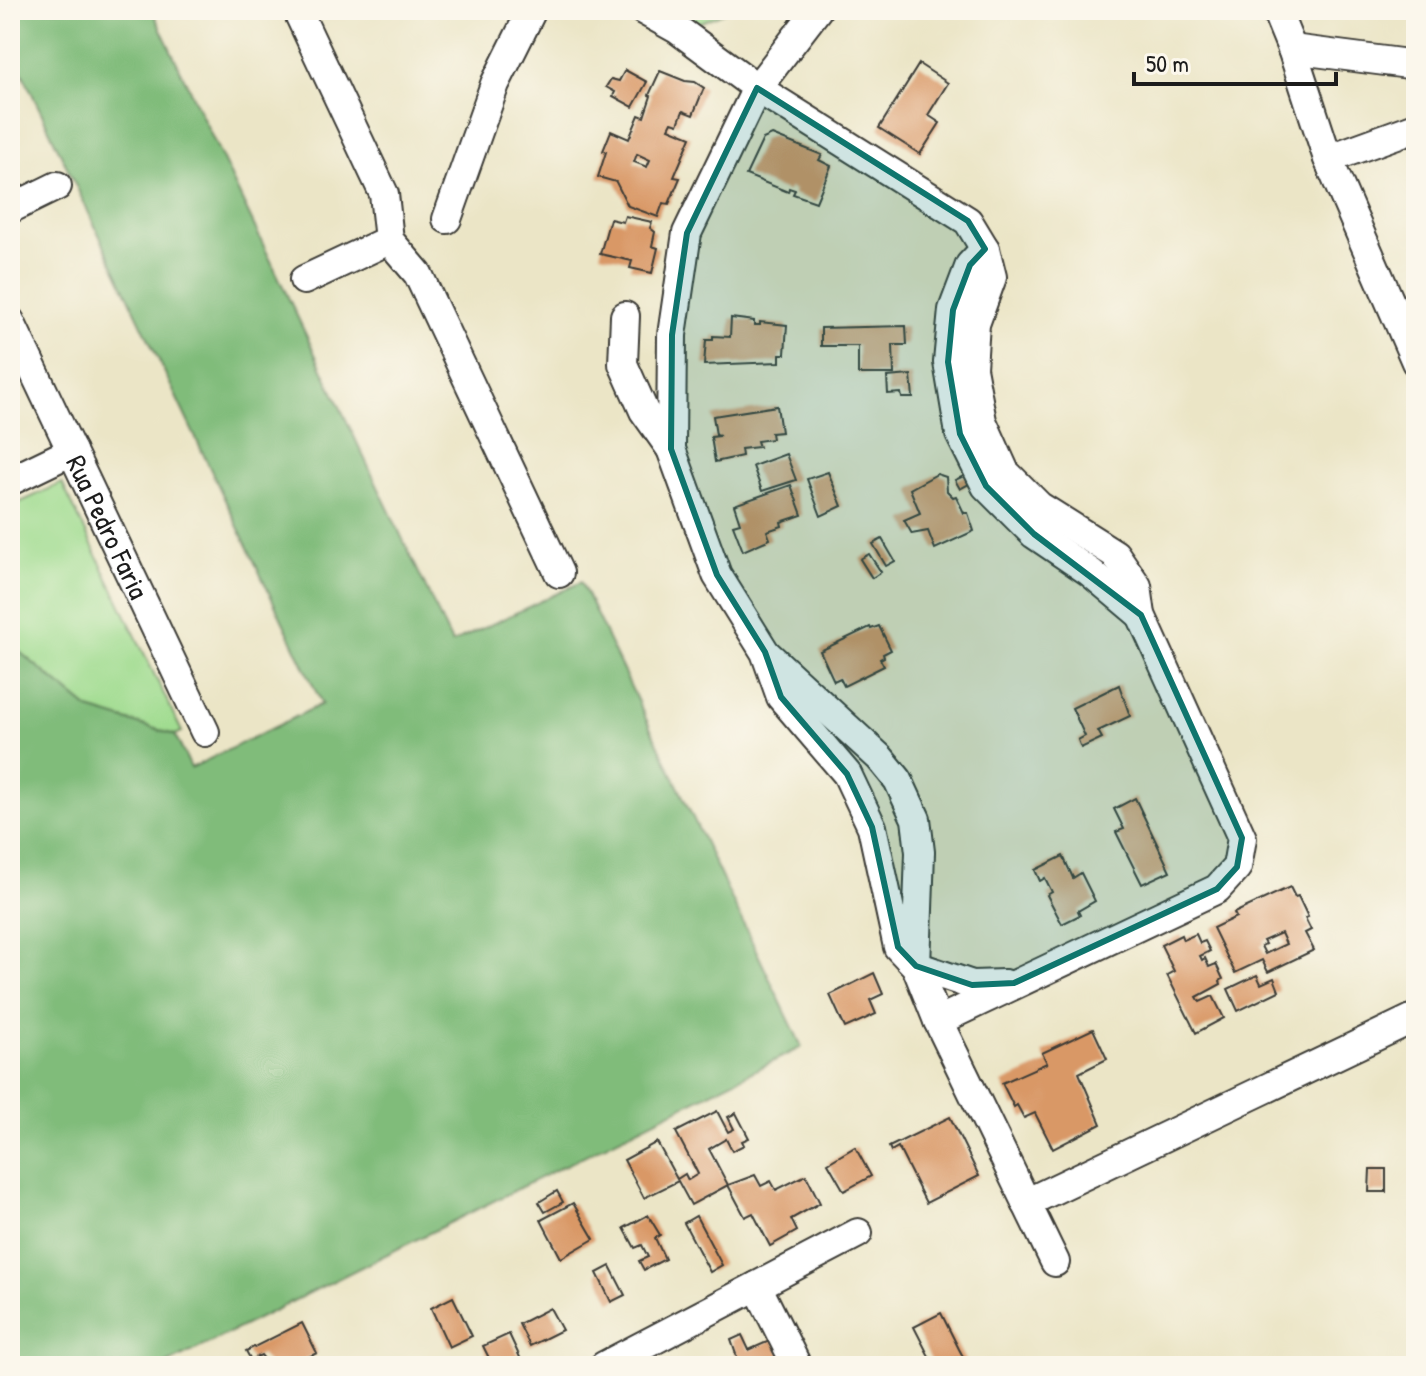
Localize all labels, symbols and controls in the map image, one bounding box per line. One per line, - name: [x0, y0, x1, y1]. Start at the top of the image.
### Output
- scale bar: [1134, 36, 1336, 86]
- text: 50 m: [1146, 47, 1189, 79]
- street label: Rua Pedro Faria: [57, 449, 158, 605]

